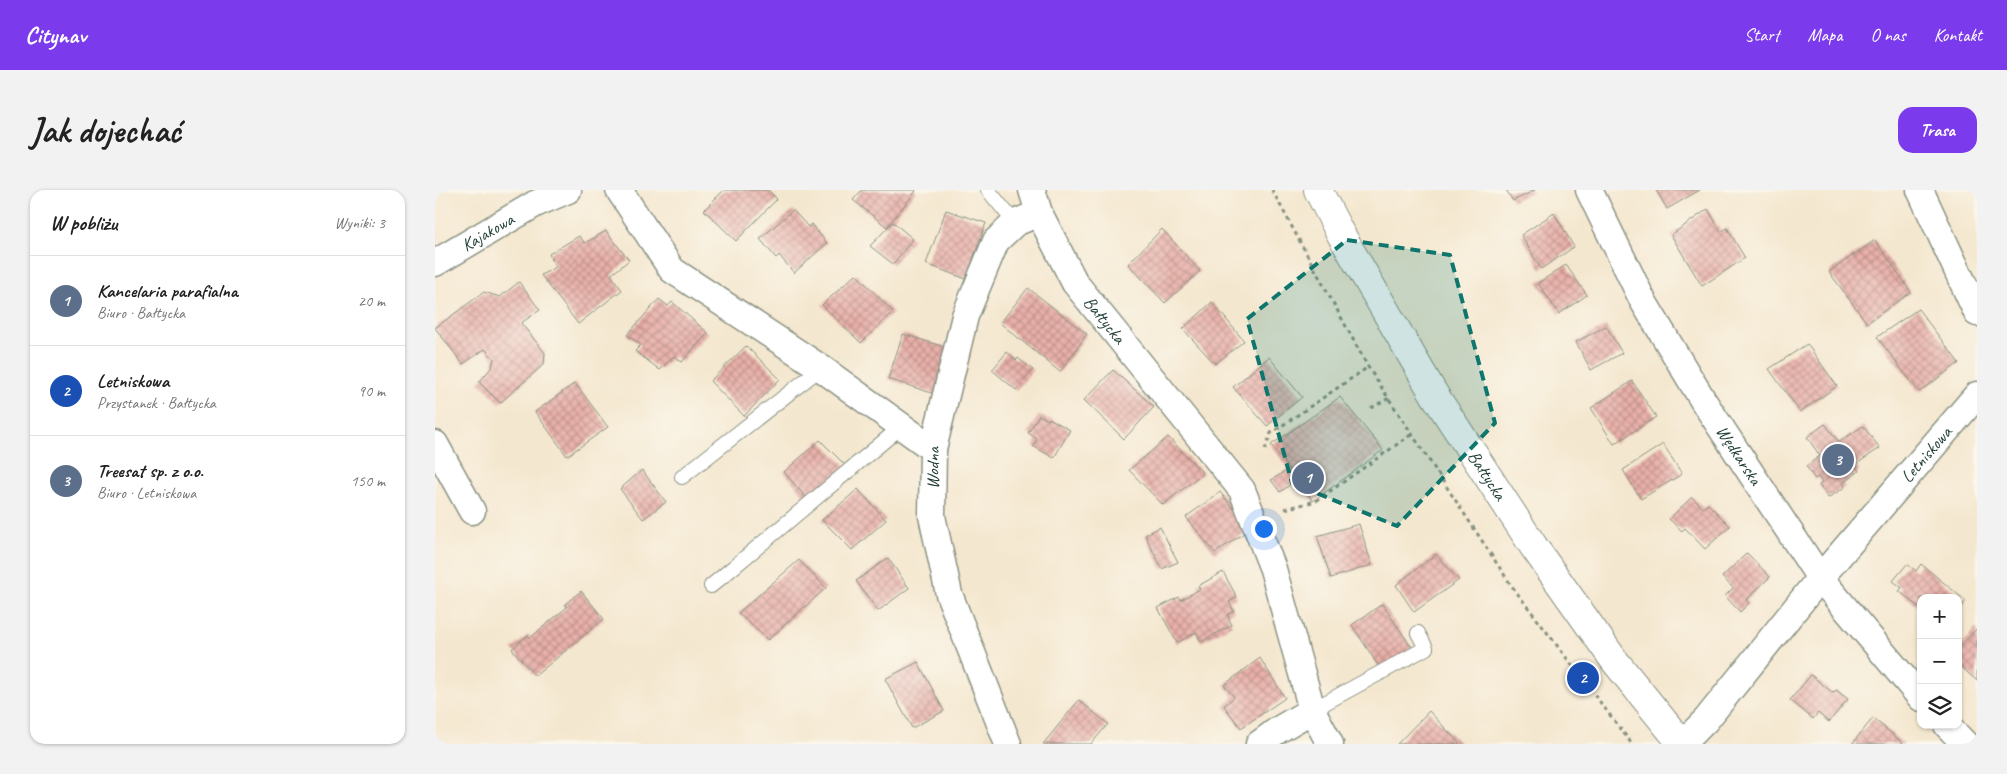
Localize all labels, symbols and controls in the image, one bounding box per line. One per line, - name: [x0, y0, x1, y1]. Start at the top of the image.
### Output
- text: Citynav: [25, 20, 86, 50]
- text: Start: [1744, 24, 1780, 46]
- text: Mapa: [1808, 24, 1842, 46]
- text: O nas: [1870, 24, 1906, 46]
- text: Kontakt: [1934, 24, 1982, 46]
- button: Trasa: [1898, 107, 1977, 153]
- text: Jak dojechać: [30, 108, 181, 153]
- street label: Kajakowa: [457, 207, 519, 256]
- text: W pobliżu: [50, 210, 117, 236]
- text: Wyniki: 3: [334, 213, 385, 233]
- text: Kancelaria parafialna: [97, 279, 238, 303]
- text: 1: [62, 291, 70, 311]
- text: 20 m: [358, 291, 385, 311]
- street label: Bałtycka: [1079, 292, 1131, 349]
- text: Biuro · Bałtycka: [97, 303, 185, 323]
- text: Letniskowa: [97, 369, 169, 393]
- text: 2: [62, 381, 70, 401]
- text: 90 m: [358, 381, 385, 401]
- text: Przystanek · Bałtycka: [97, 393, 216, 413]
- street label: Wędkarska: [1711, 421, 1768, 490]
- street label: Letniskowa: [1896, 421, 1957, 487]
- pin: 3: [1822, 441, 1854, 479]
- street label: Wodna: [921, 445, 944, 489]
- street label: Bałtycka: [1463, 447, 1512, 505]
- text: Treesat sp. z o.o.: [97, 459, 203, 483]
- pin: 1: [1292, 459, 1324, 497]
- text: 3: [62, 471, 70, 491]
- text: 150 m: [351, 471, 385, 491]
- text: Biuro · Letniskowa: [97, 483, 196, 503]
- your location: [1251, 516, 1277, 542]
- map controls: [1917, 594, 1962, 729]
- button: +: [1917, 594, 1962, 639]
- button: −: [1917, 639, 1962, 684]
- pin: 2: [1567, 659, 1599, 697]
- button: layers: [1917, 684, 1962, 729]

